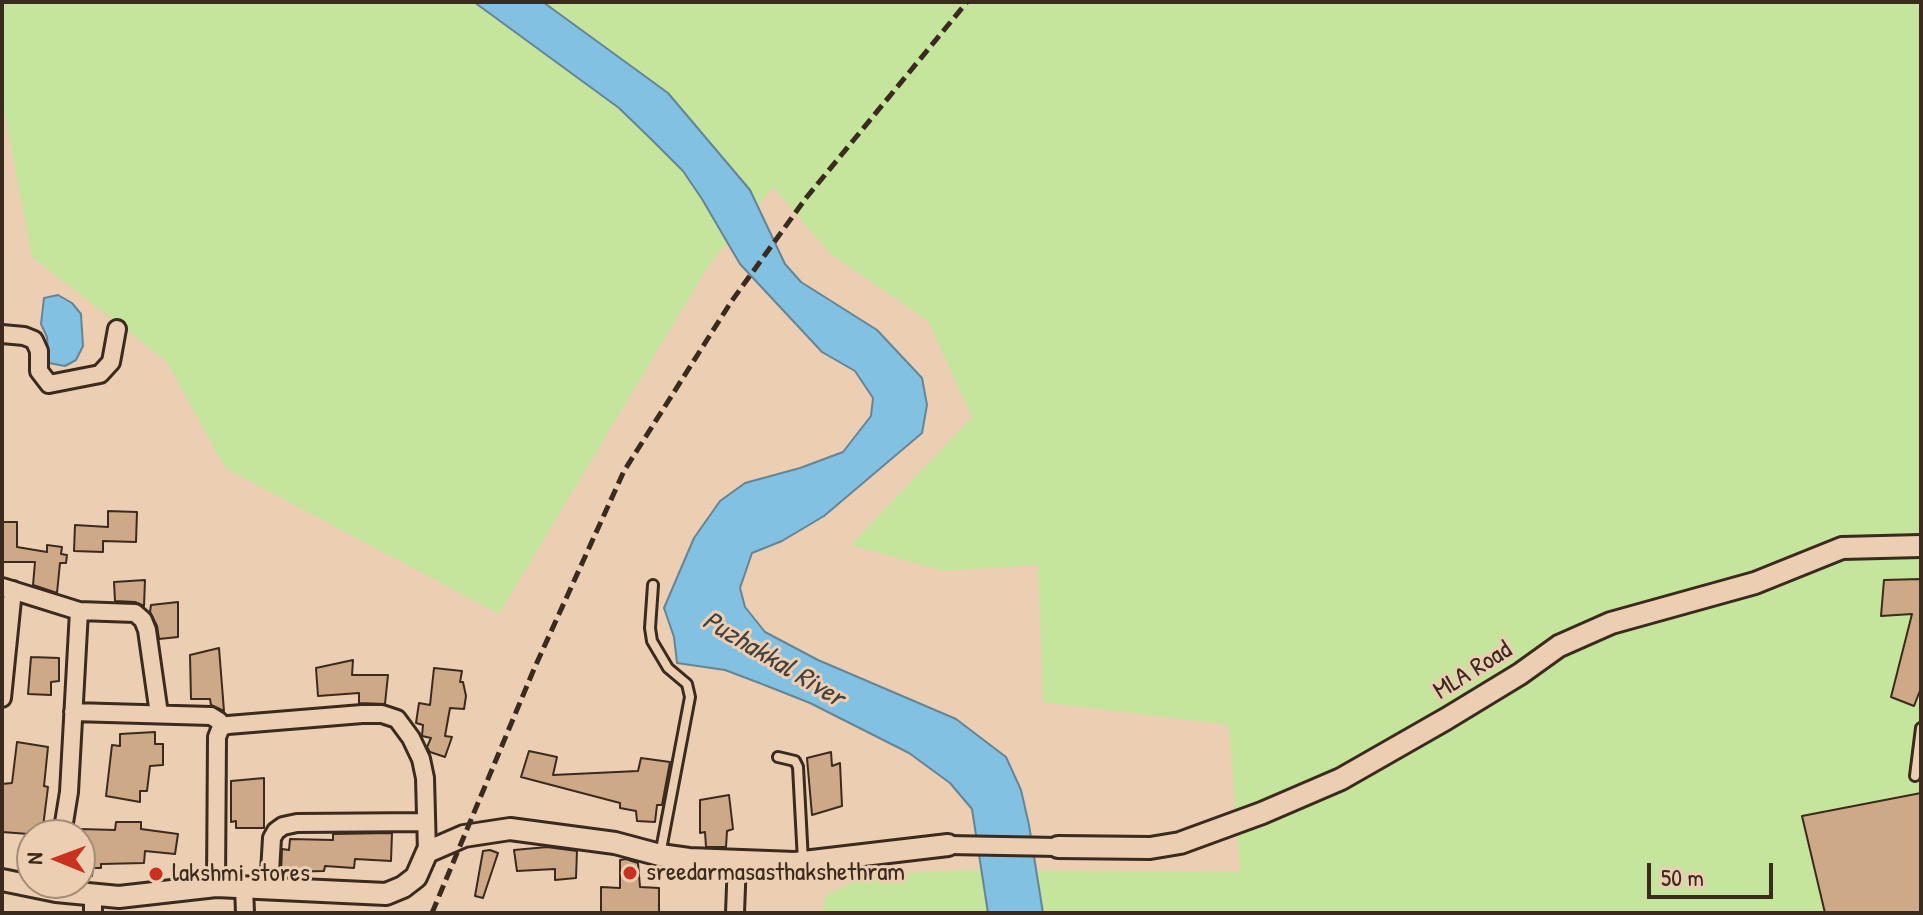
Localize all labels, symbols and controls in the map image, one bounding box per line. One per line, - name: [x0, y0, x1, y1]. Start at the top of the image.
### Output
- water label: Puzhakkal River: [696, 604, 850, 716]
- street label: MLA Road: [1428, 635, 1518, 707]
- north arrow: [16, 819, 96, 899]
- scale bar: [1651, 847, 1777, 897]
- text: N: [19, 852, 49, 865]
- place label: sreedarmasasthakshethram: [646, 857, 905, 889]
- place label: lakshmi stores: [172, 858, 310, 890]
- text: 50 m: [1661, 861, 1704, 893]
- marker: sreedarmasasthakshethram: [621, 864, 639, 882]
- marker: lakshmi stores: [147, 865, 165, 883]

